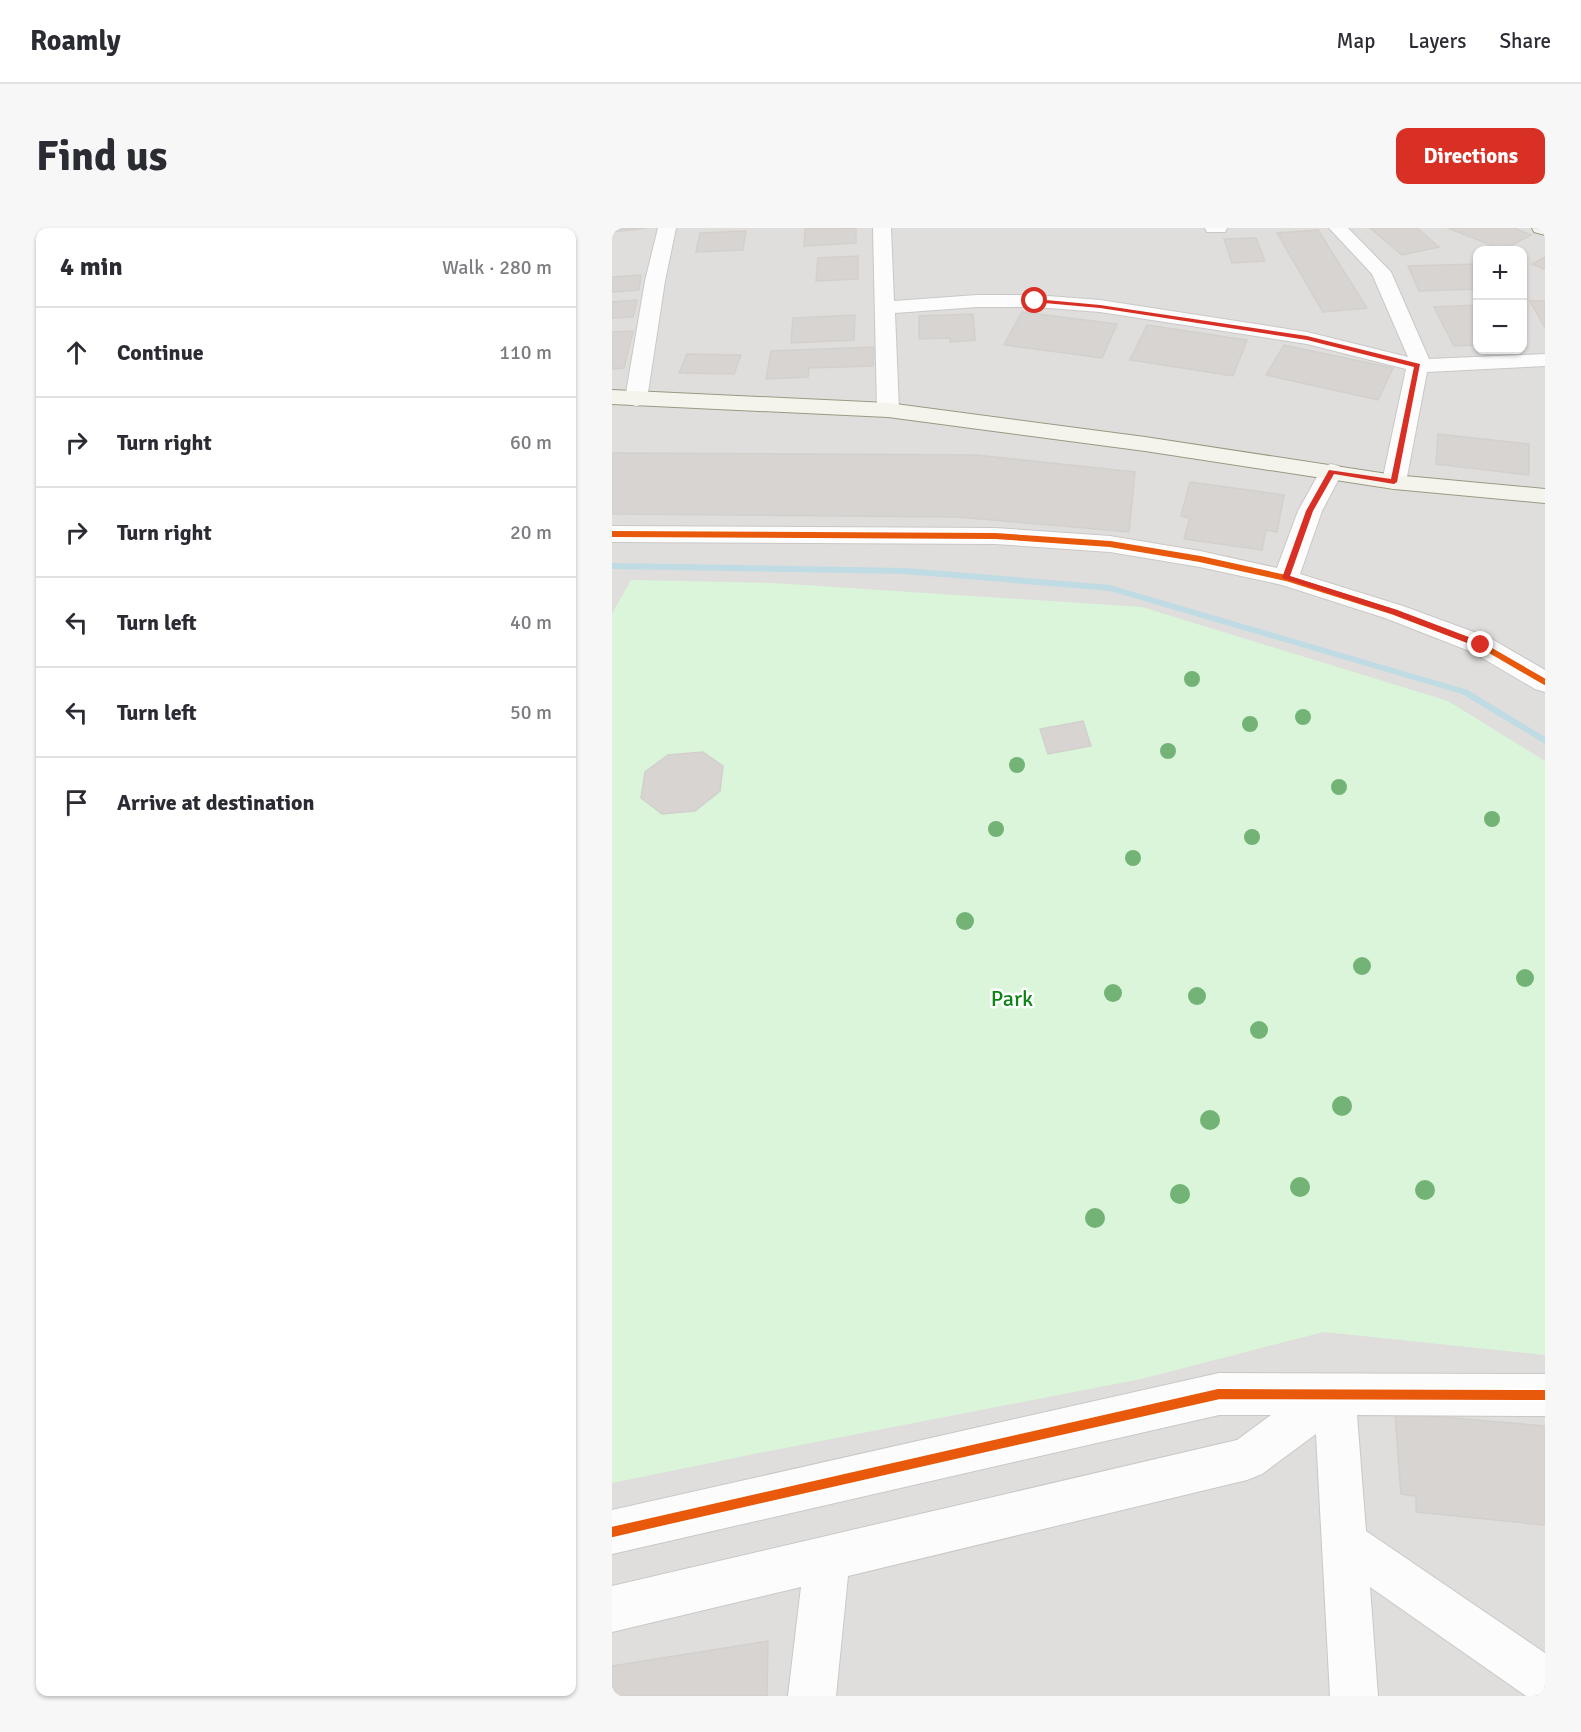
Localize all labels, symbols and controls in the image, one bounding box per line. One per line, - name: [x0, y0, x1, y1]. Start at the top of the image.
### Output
- text: Roamly: [30, 24, 121, 58]
- text: Map: [1337, 28, 1375, 54]
- text: Layers: [1408, 28, 1466, 54]
- text: Share: [1499, 28, 1551, 54]
- button: Directions: [1396, 128, 1545, 184]
- text: Find us: [36, 131, 167, 182]
- map controls: [1473, 246, 1527, 354]
- button: +: [1473, 246, 1527, 300]
- text: 4 min: [60, 251, 123, 283]
- text: Walk · 280 m: [442, 255, 552, 280]
- route start: [1021, 287, 1047, 313]
- button: −: [1473, 300, 1527, 354]
- icon: ahead: [60, 336, 93, 369]
- text: Continue: [117, 339, 204, 366]
- text: 110 m: [499, 340, 552, 365]
- icon: right: [60, 426, 93, 459]
- text: Turn right: [117, 429, 212, 456]
- text: 60 m: [510, 430, 552, 455]
- icon: right: [60, 516, 93, 549]
- text: Turn right: [117, 519, 212, 546]
- text: 20 m: [510, 520, 552, 545]
- icon: left: [60, 606, 93, 639]
- text: Turn left: [117, 609, 197, 636]
- text: 40 m: [510, 610, 552, 635]
- route end: [1467, 631, 1493, 657]
- icon: left: [60, 696, 93, 729]
- text: Turn left: [117, 699, 197, 726]
- text: 50 m: [510, 700, 552, 725]
- icon: arrive: [60, 786, 93, 819]
- text: Arrive at destination: [117, 789, 314, 816]
- park label: Park: [991, 985, 1033, 1012]

